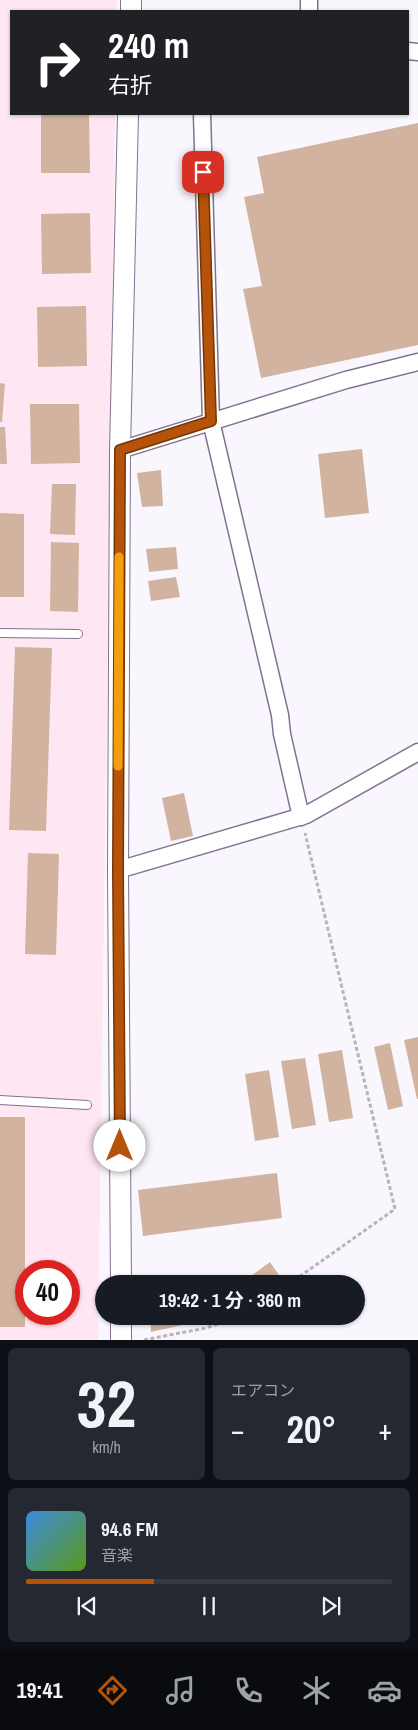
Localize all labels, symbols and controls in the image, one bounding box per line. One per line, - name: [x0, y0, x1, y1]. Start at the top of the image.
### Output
- text: 240 m: [108, 22, 189, 69]
- icon: right: [25, 30, 90, 95]
- text: 右折: [108, 70, 152, 100]
- pin: [182, 151, 224, 193]
- icon: arrive: [189, 158, 217, 186]
- position arrow: [93, 1119, 145, 1171]
- speed limit sign: 40: [15, 1260, 80, 1325]
- text: 19:42 · 1 分 · 360 m: [159, 1287, 301, 1313]
- text: 32: [77, 1360, 136, 1447]
- text: エアコン: [231, 1379, 295, 1401]
- text: 20°: [287, 1404, 336, 1455]
- text: −: [231, 1411, 244, 1449]
- text: +: [379, 1411, 392, 1449]
- text: km/h: [92, 1436, 121, 1458]
- text: 94.6 FM: [101, 1516, 158, 1542]
- text: 音楽: [101, 1544, 133, 1566]
- icon: previous: [73, 1592, 101, 1620]
- icon: pause: [195, 1592, 223, 1620]
- icon: next: [317, 1592, 345, 1620]
- icon: directions: [95, 1673, 130, 1708]
- icon: music: [163, 1673, 198, 1708]
- icon: phone: [231, 1673, 266, 1708]
- icon: climate: [299, 1673, 334, 1708]
- icon: car: [367, 1673, 402, 1708]
- text: 19:41: [16, 1675, 63, 1705]

